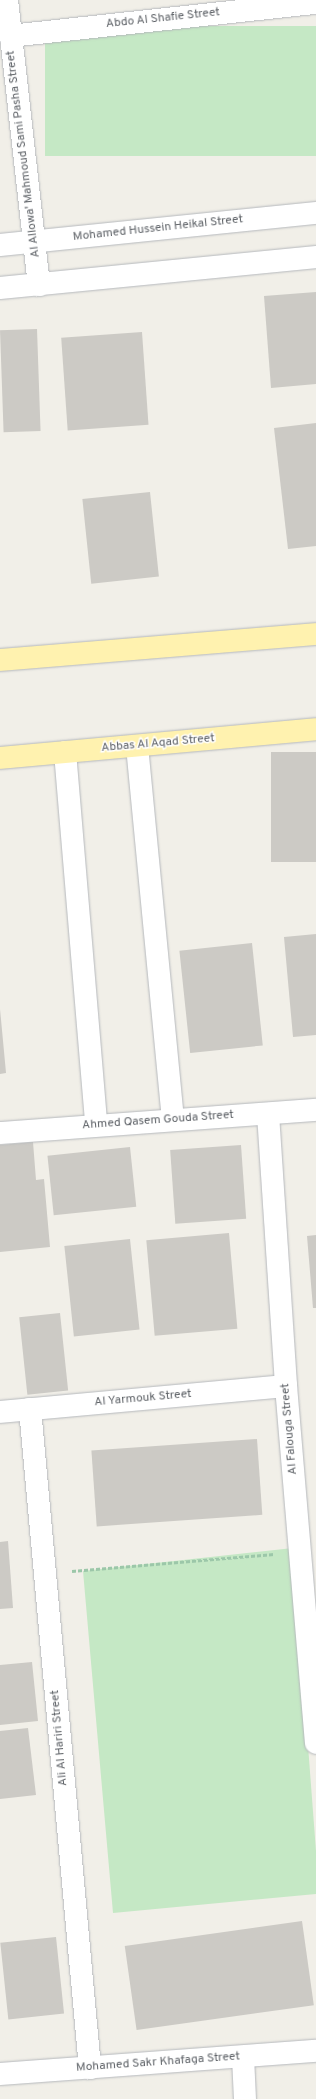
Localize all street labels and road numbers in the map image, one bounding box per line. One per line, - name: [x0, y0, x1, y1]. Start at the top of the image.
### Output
- street label: Abdo Al Shafie Street: [105, 6, 221, 32]
- street label: Al Allowa' Mahmoud Sami Pasha Street: [4, 49, 44, 259]
- street label: Mohamed Hussein Heikal Street: [72, 213, 244, 245]
- street label: Abbas Al Aqad Street: [100, 732, 216, 756]
- street label: Ahmed Qasem Gouda Street: [82, 1109, 234, 1133]
- street label: Al Falouga Street: [279, 1383, 301, 1475]
- street label: Al Yarmouk Street: [94, 1388, 192, 1410]
- street label: Ali Al Hariri Street: [49, 1689, 71, 1787]
- street label: Mohamed Sakr Khafaga Street: [76, 2050, 240, 2076]

